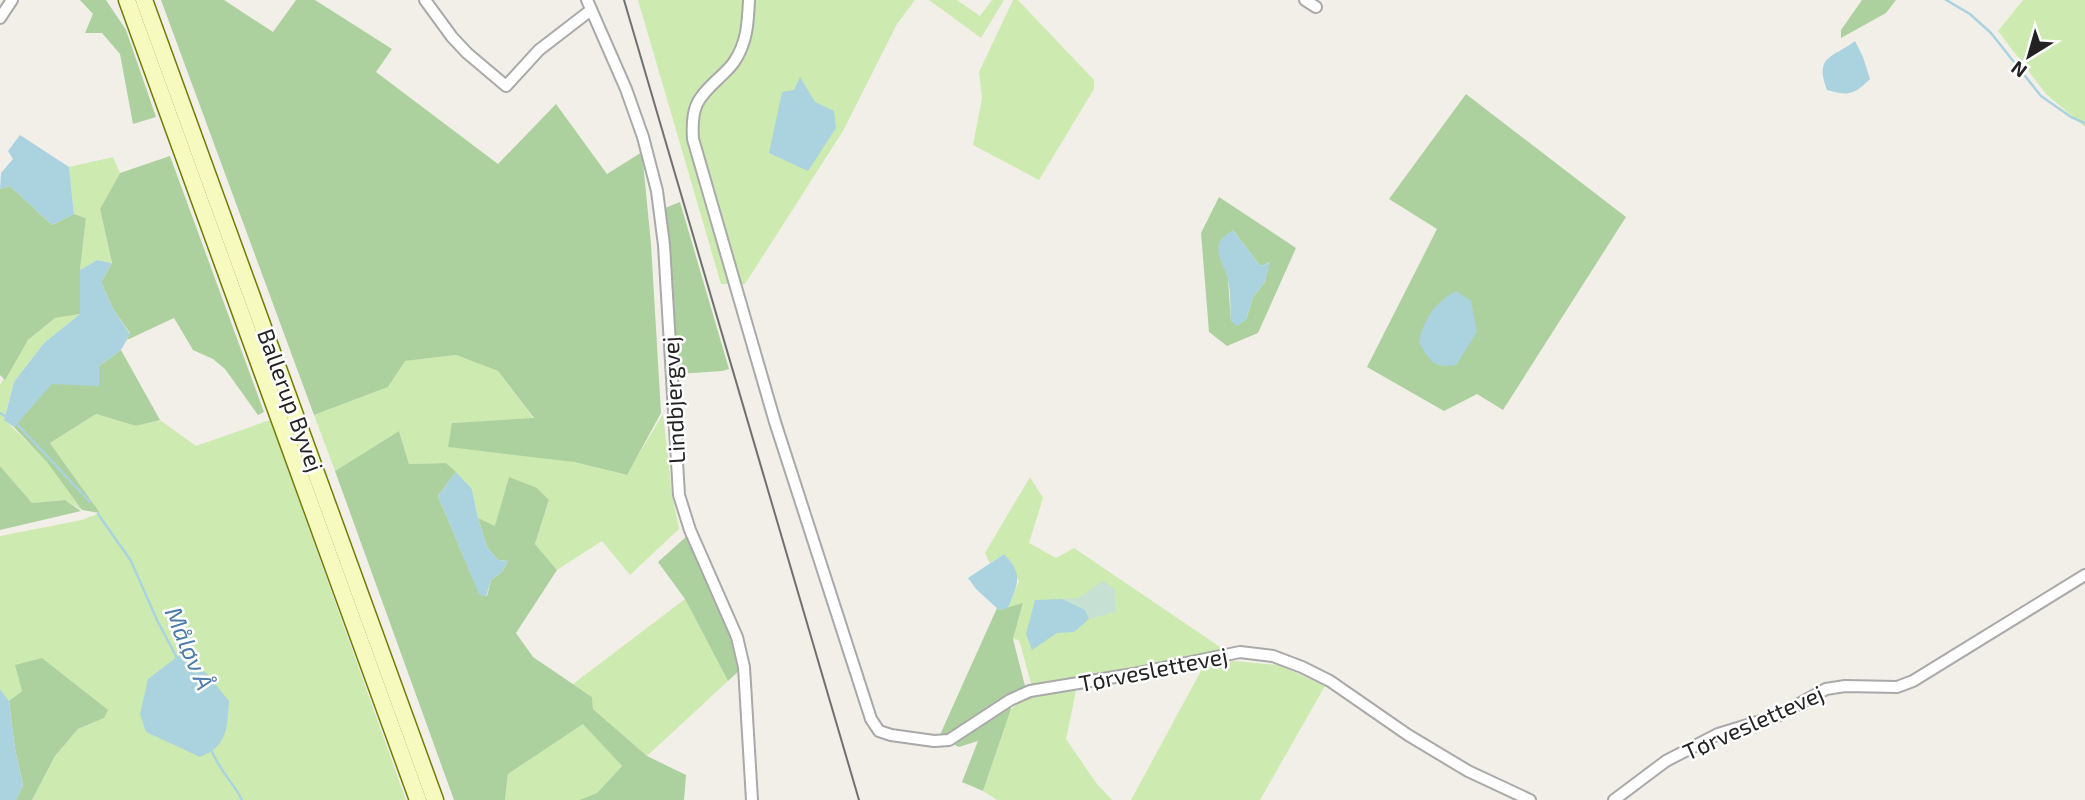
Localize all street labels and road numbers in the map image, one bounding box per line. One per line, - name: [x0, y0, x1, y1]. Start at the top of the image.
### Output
- street label: Ballerup Byvej: [252, 325, 330, 475]
- street label: Lindbjergvej: [656, 336, 690, 464]
- street label: Tørveslettevej: [1076, 641, 1230, 697]
- street label: Tørveslettevej: [1678, 679, 1828, 765]

